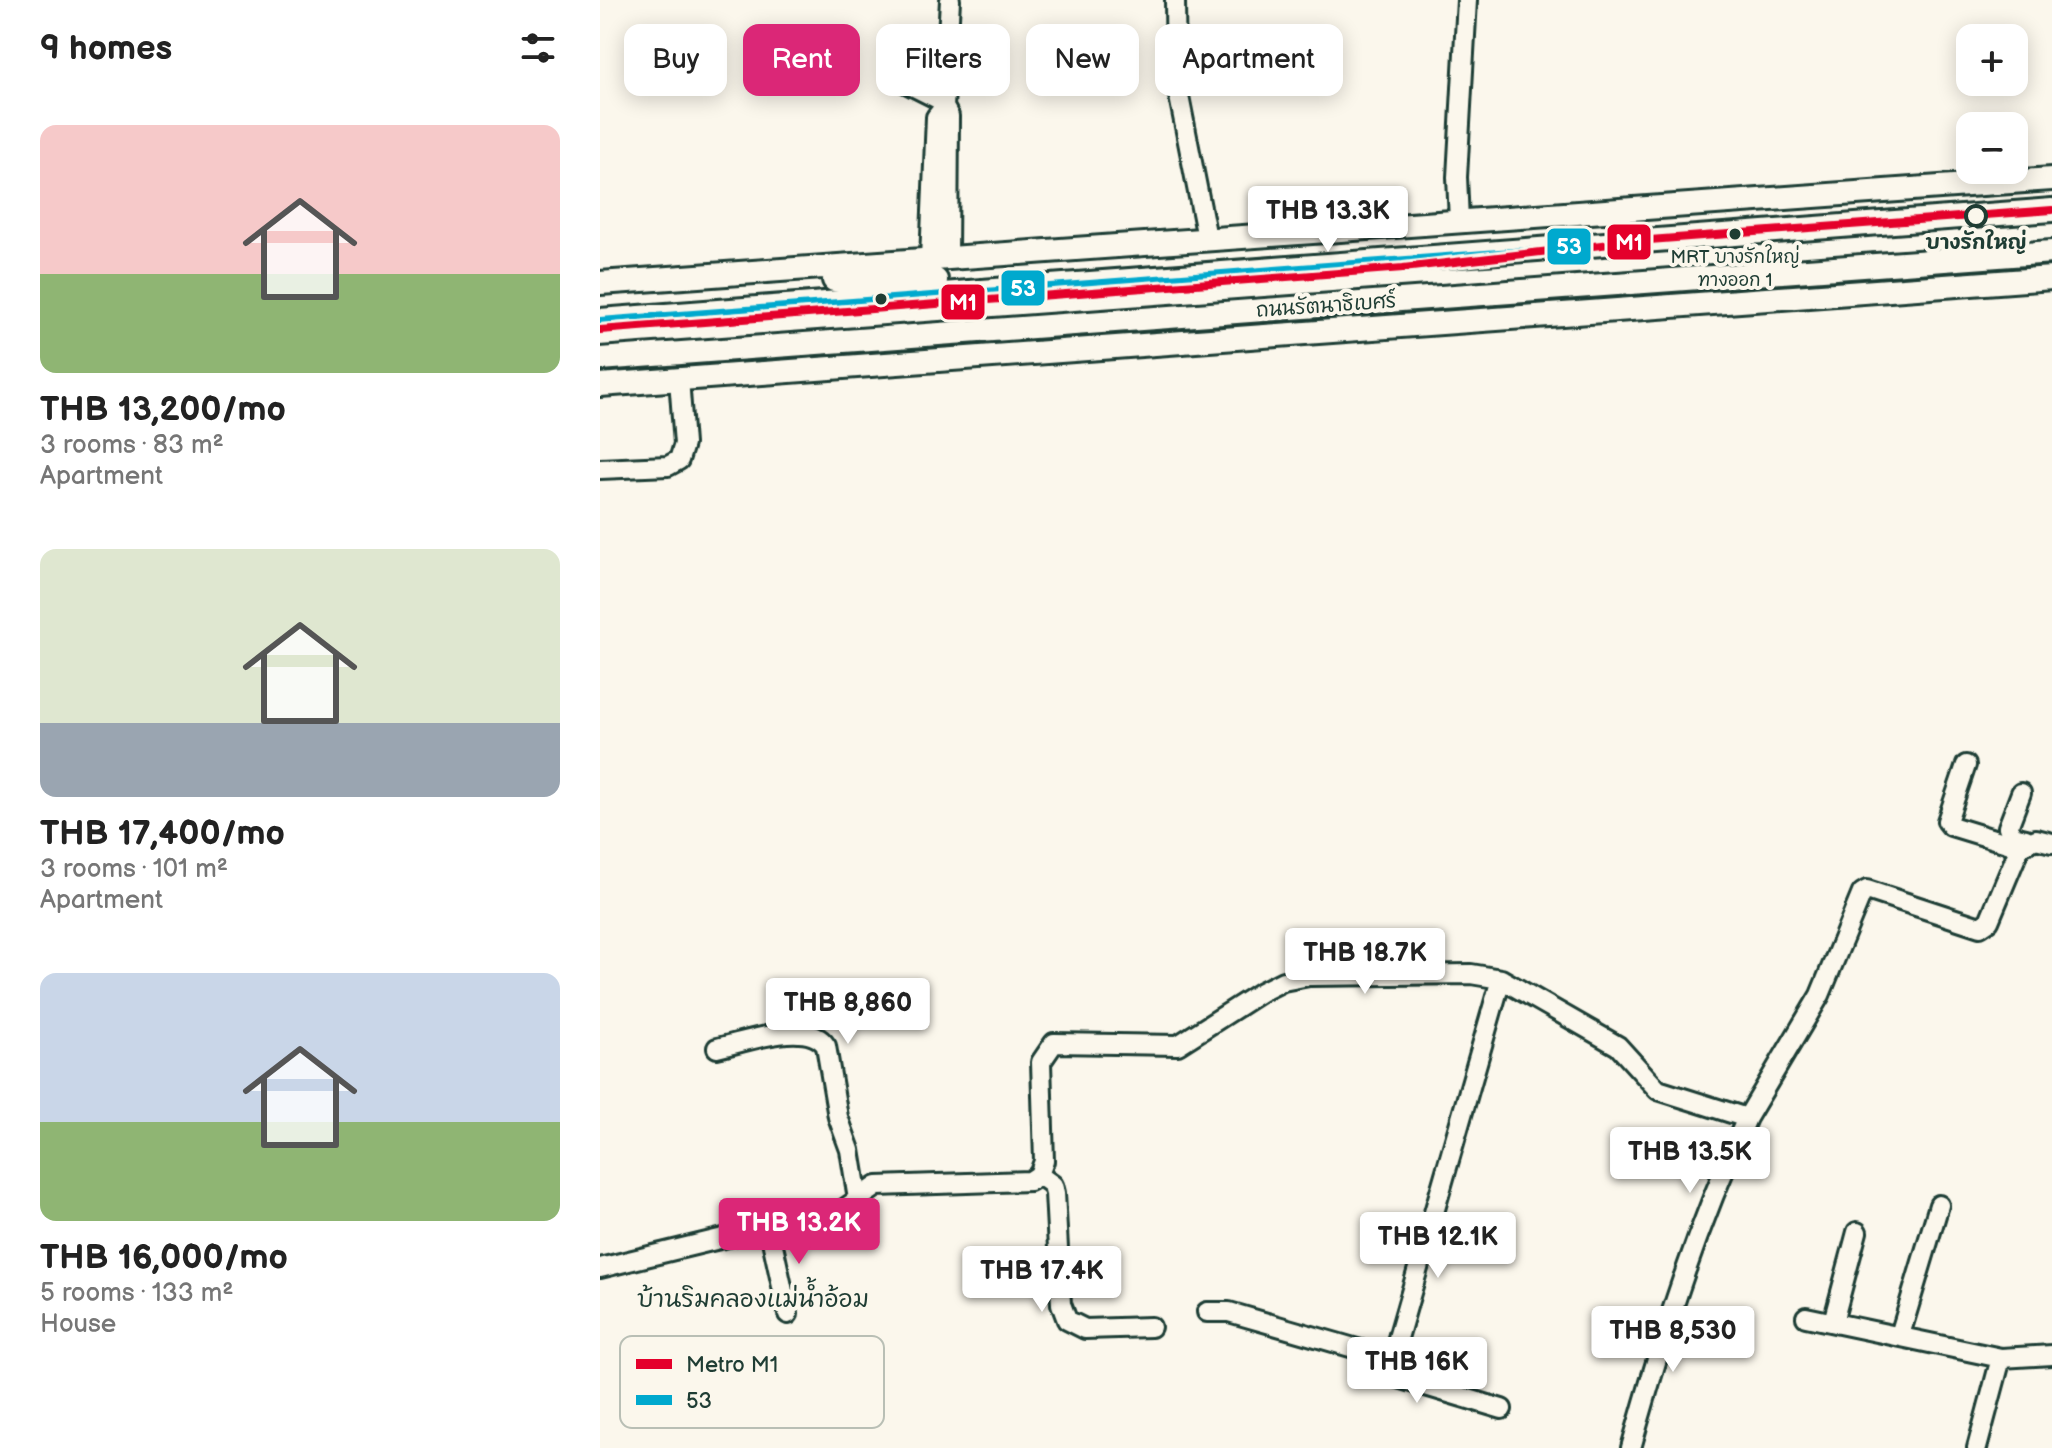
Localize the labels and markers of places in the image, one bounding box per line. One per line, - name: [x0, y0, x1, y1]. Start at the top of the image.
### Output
- pin: THB 13.3K: [1236, 186, 1420, 254]
- marker: บางรักใหญ่: [1965, 205, 1987, 227]
- marker: MRT บางรักใหญ่ ทางออก 1: [1727, 226, 1743, 242]
- place label: บางรักใหญ่: [1925, 229, 2027, 255]
- place label: MRT บางรักใหญ่ ทางออก 1: [1670, 244, 1800, 291]
- unlabelled marker: [873, 291, 889, 307]
- pin: THB 18.7K: [1273, 928, 1457, 996]
- pin: THB 8,860: [756, 978, 940, 1046]
- pin: THB 13.5K: [1598, 1127, 1782, 1195]
- pin: THB 13.2K: [707, 1198, 891, 1266]
- pin: THB 12.1K: [1346, 1212, 1530, 1280]
- pin: THB 17.4K: [950, 1246, 1134, 1314]
- pin: THB 8,530: [1581, 1306, 1765, 1374]
- pin: THB 16K: [1343, 1337, 1491, 1405]

